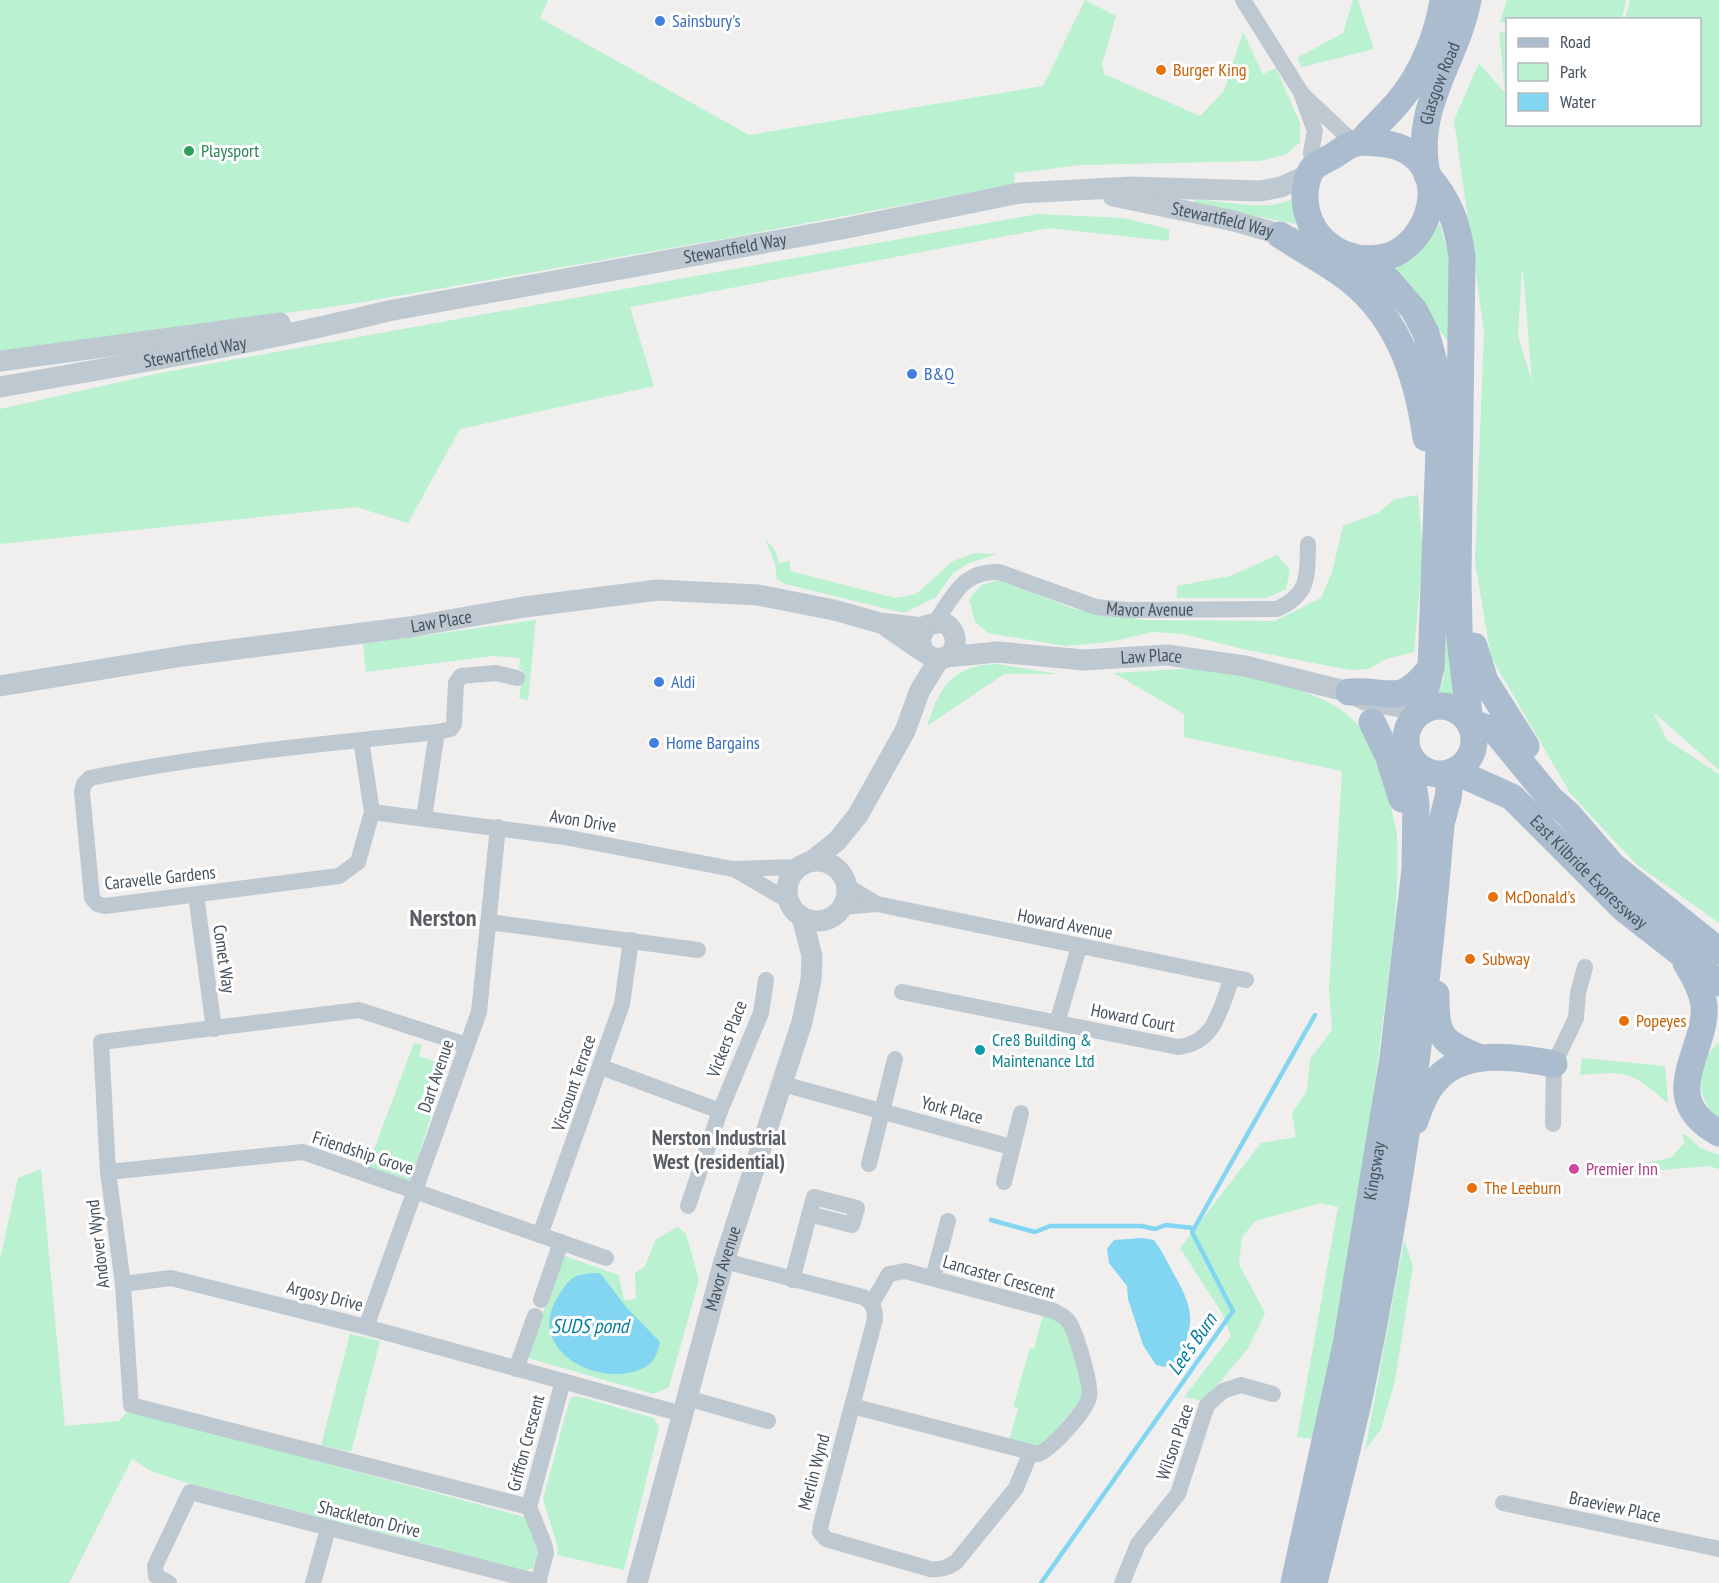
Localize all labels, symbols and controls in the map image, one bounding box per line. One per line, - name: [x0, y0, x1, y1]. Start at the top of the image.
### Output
- place label: Sainsbury's: [672, 9, 741, 32]
- marker: Sainsbury's: [653, 14, 667, 28]
- legend: [1506, 18, 1701, 126]
- text: Road: [1560, 30, 1591, 53]
- street label: Glasgow Road: [1414, 39, 1465, 127]
- place label: Burger King: [1173, 58, 1247, 81]
- text: Park: [1560, 60, 1587, 83]
- marker: Burger King: [1154, 63, 1168, 77]
- text: Water: [1560, 90, 1596, 113]
- place label: Playsport: [201, 139, 259, 162]
- marker: Playsport: [182, 144, 196, 158]
- street label: Stewartfield Way: [1169, 196, 1277, 243]
- street label: Stewartfield Way: [681, 227, 788, 268]
- street label: Stewartfield Way: [142, 331, 249, 373]
- place label: B&Q: [924, 362, 955, 385]
- marker: B&Q: [905, 367, 919, 381]
- street label: Mavor Avenue: [1105, 596, 1194, 621]
- street label: Law Place: [409, 604, 473, 638]
- street label: Law Place: [1120, 643, 1184, 669]
- place label: Aldi: [671, 670, 695, 693]
- marker: Aldi: [652, 675, 666, 689]
- place label: Home Bargains: [666, 731, 760, 754]
- marker: Home Bargains: [647, 736, 661, 750]
- street label: Avon Drive: [548, 804, 618, 837]
- street label: East Kilbride Expressway: [1526, 810, 1652, 934]
- street label: Caravelle Gardens: [103, 860, 217, 895]
- place label: McDonald's: [1505, 885, 1576, 908]
- marker: McDonald's: [1486, 890, 1500, 904]
- district label: Nerston: [409, 902, 477, 933]
- street label: Howard Avenue: [1015, 903, 1115, 944]
- street label: Comet Way: [208, 923, 241, 995]
- place label: Subway: [1482, 947, 1530, 970]
- marker: Subway: [1463, 952, 1477, 966]
- street label: Vickers Place: [701, 997, 752, 1082]
- street label: Howard Court: [1089, 998, 1177, 1037]
- place label: Popeyes: [1636, 1009, 1687, 1032]
- marker: Popeyes: [1617, 1014, 1631, 1028]
- place label: Cre8 Building & Maintenance Ltd: [992, 1028, 1095, 1072]
- street label: Viscount Terrace: [546, 1032, 601, 1135]
- street label: Dart Avenue: [412, 1036, 459, 1115]
- marker: Cre8 Building & Maintenance Ltd: [973, 1043, 987, 1057]
- street label: York Place: [919, 1090, 986, 1129]
- district label: Nerston Industrial West (residential): [652, 1124, 787, 1175]
- street label: Friendship Grove: [310, 1125, 417, 1180]
- street label: Kingsway: [1358, 1140, 1390, 1202]
- place label: Premier Inn: [1586, 1157, 1658, 1180]
- marker: Premier Inn: [1567, 1162, 1581, 1176]
- place label: The Leeburn: [1484, 1176, 1561, 1199]
- marker: The Leeburn: [1465, 1181, 1479, 1195]
- street label: Andover Wynd: [81, 1198, 114, 1290]
- street label: Mavor Avenue: [699, 1223, 746, 1313]
- street label: Lancaster Crescent: [940, 1249, 1058, 1304]
- street label: Argosy Drive: [285, 1275, 366, 1316]
- water label: Lee's Burn: [1161, 1307, 1223, 1380]
- water label: SUDS pond: [551, 1313, 631, 1339]
- street label: Griffon Crescent: [502, 1392, 549, 1494]
- street label: Wilson Place: [1151, 1401, 1198, 1483]
- street label: Merlin Wynd: [792, 1431, 835, 1512]
- street label: Braeview Place: [1567, 1486, 1663, 1527]
- street label: Shackleton Drive: [315, 1495, 423, 1542]

